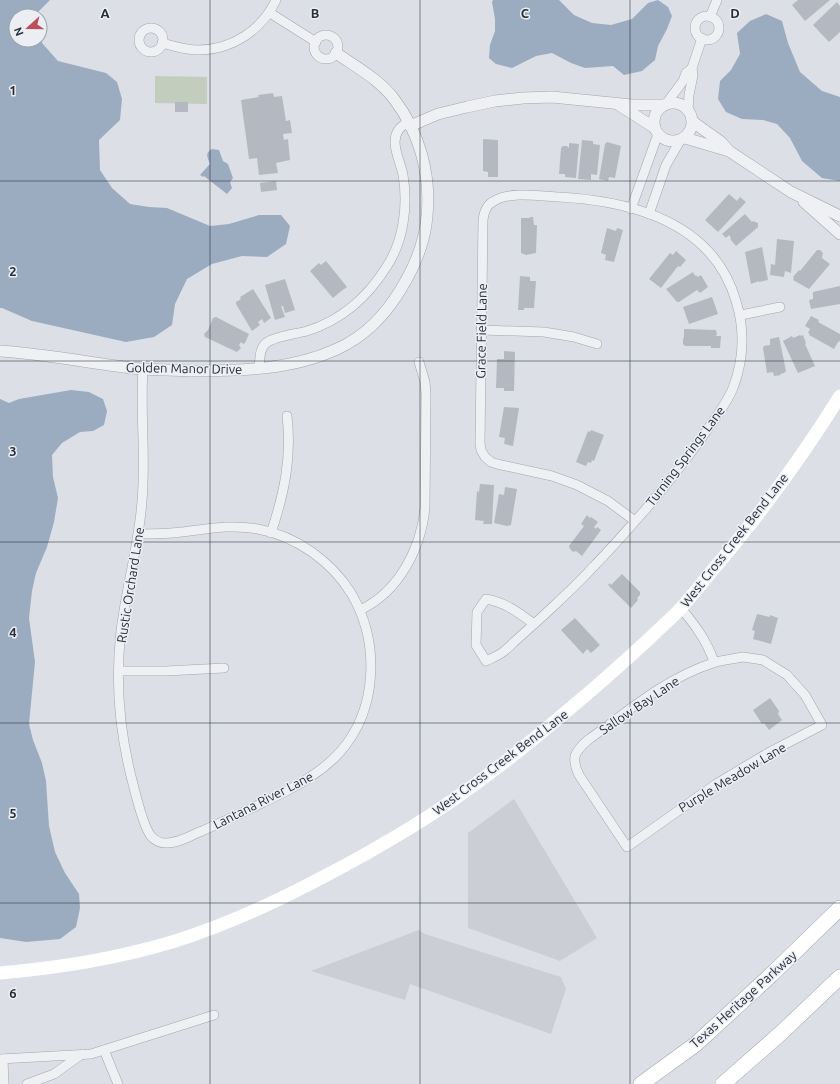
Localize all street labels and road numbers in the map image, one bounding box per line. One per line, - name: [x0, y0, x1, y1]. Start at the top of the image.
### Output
- street label: Grace Field Lane: [473, 283, 489, 379]
- street label: Golden Manor Drive: [126, 360, 242, 376]
- street label: Turning Springs Lane: [643, 403, 727, 509]
- street label: West Cross Creek Bend Lane: [678, 470, 790, 610]
- street label: Rustic Orchard Lane: [114, 526, 146, 644]
- street label: Sallow Bay Lane: [597, 673, 681, 737]
- street label: West Cross Creek Bend Lane: [430, 707, 570, 817]
- street label: Purple Meadow Lane: [676, 739, 788, 815]
- street label: Lantana River Lane: [211, 769, 315, 831]
- street label: Texas Heritage Parkway: [687, 948, 799, 1050]

